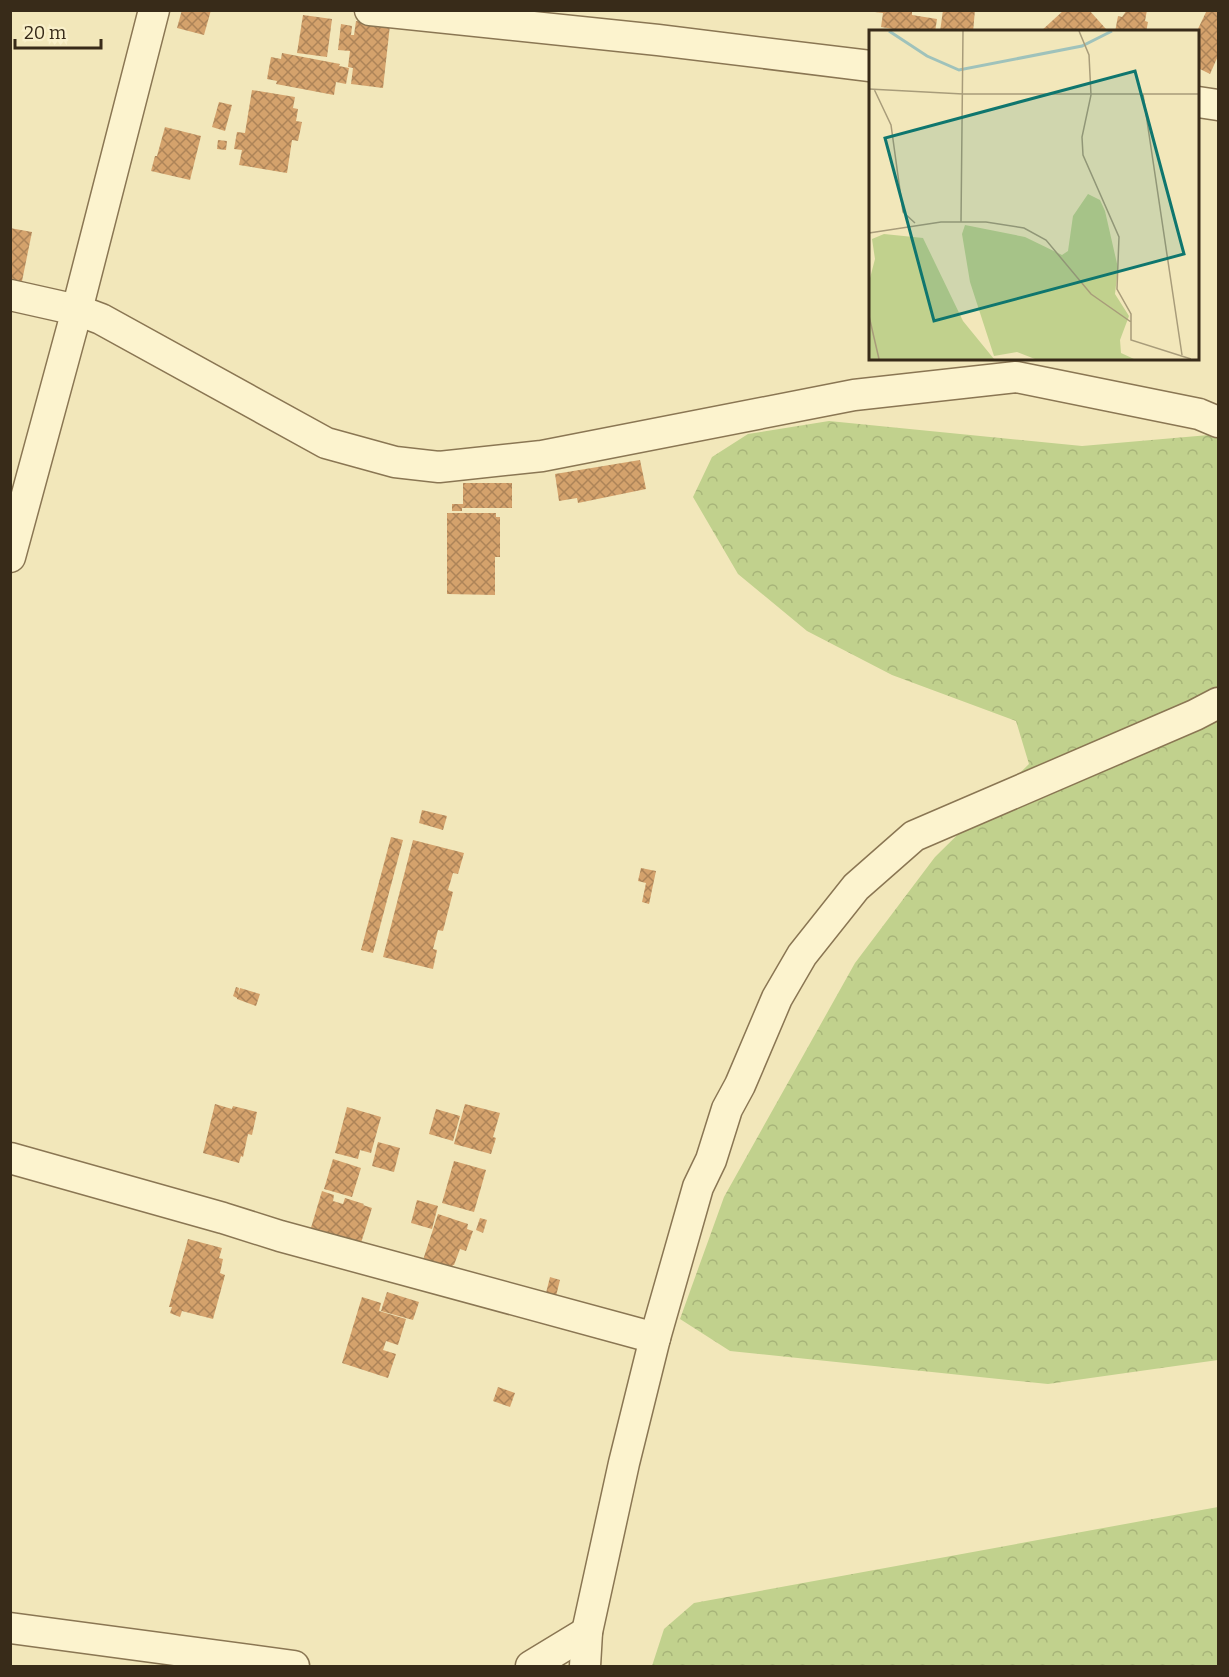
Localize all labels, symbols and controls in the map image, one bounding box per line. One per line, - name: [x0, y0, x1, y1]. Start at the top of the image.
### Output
- scale bar: [15, 12, 100, 50]
- text: 20 m: [24, 22, 66, 44]
- inset map: [869, 30, 1199, 360]

